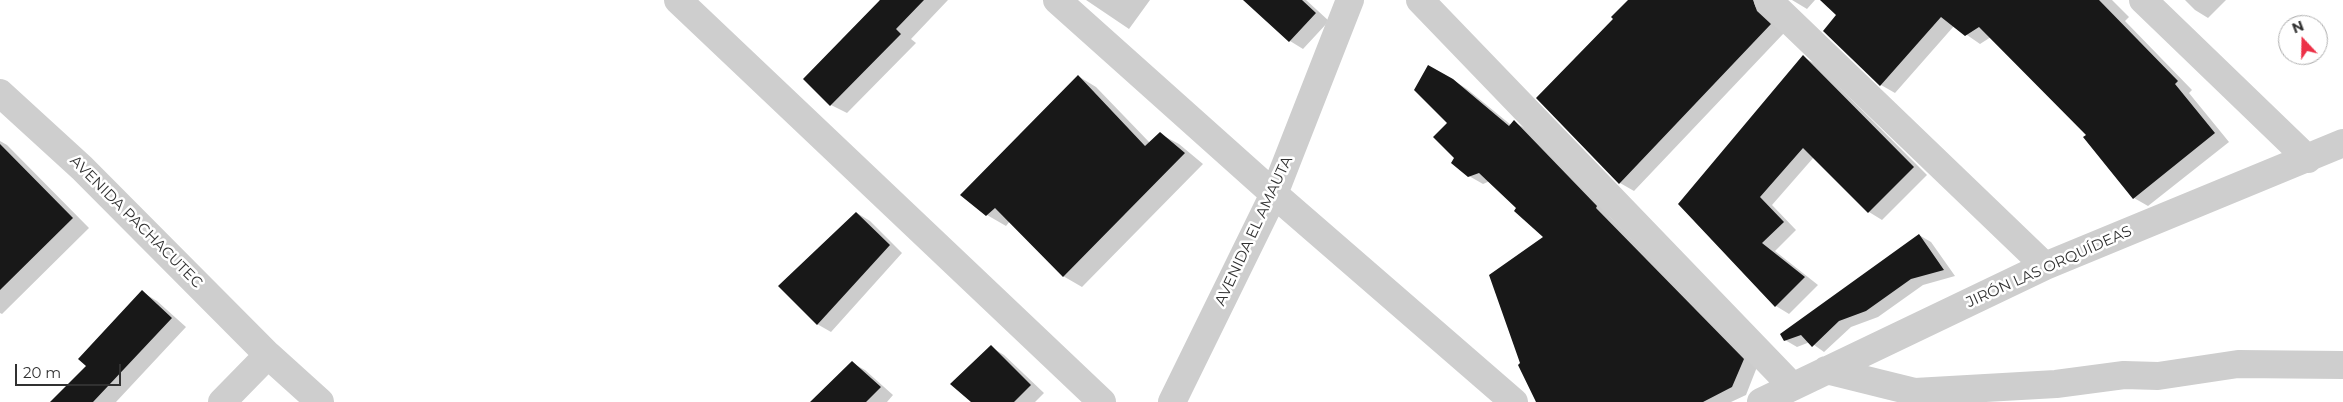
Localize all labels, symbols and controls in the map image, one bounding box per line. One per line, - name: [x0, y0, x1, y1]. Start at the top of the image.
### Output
- north arrow: [2278, 15, 2328, 65]
- text: N: [2289, 17, 2306, 37]
- street label: AVENIDA PACHACUTEC: [66, 152, 206, 292]
- street label: AVENIDA EL AMAUTA: [1211, 153, 1297, 309]
- street label: JIRÓN LAS ORQUÍDEAS: [1963, 222, 2135, 312]
- scale bar: [18, 354, 124, 386]
- text: 20 m: [23, 363, 61, 382]

